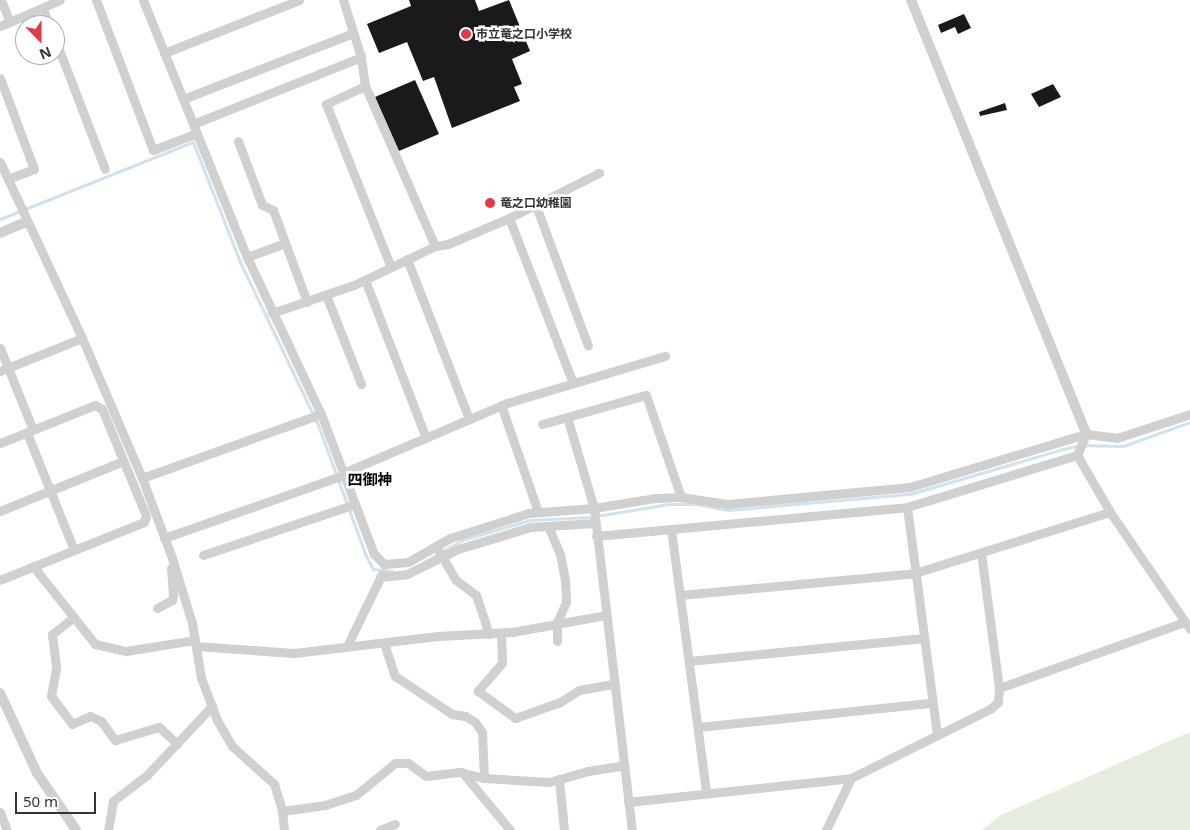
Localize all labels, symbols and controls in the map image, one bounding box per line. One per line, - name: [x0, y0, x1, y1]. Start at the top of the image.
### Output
- north arrow: [15, 15, 65, 65]
- place label: 市立竜之口小学校: [476, 27, 572, 41]
- marker: 市立竜之口小学校: [460, 28, 472, 40]
- text: N: [37, 42, 54, 64]
- place label: 竜之口幼稚園: [500, 196, 572, 210]
- marker: 竜之口幼稚園: [484, 197, 496, 209]
- district label: 四御神: [348, 471, 392, 489]
- scale bar: [18, 782, 99, 814]
- text: 50 m: [23, 791, 58, 811]

